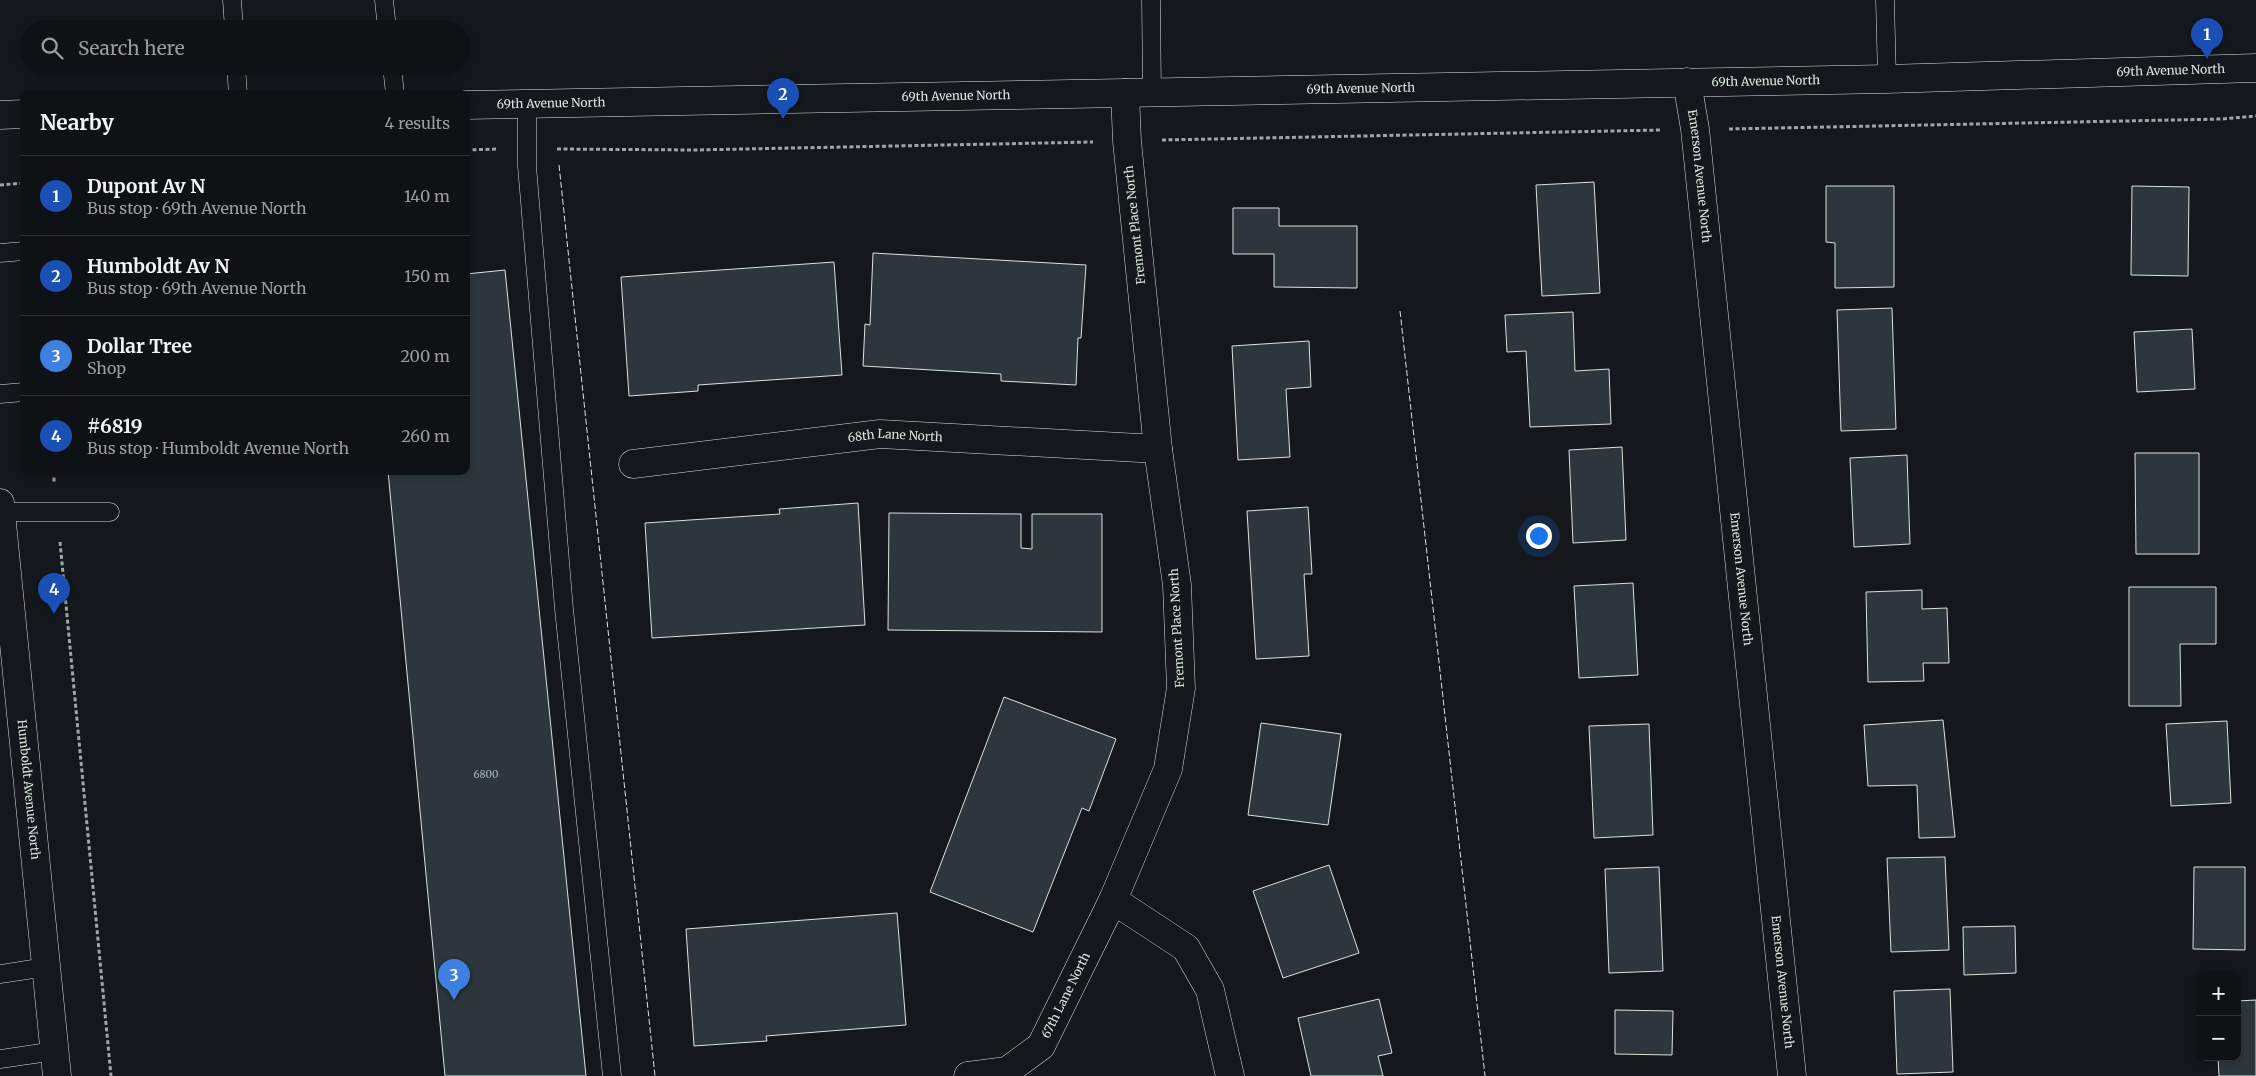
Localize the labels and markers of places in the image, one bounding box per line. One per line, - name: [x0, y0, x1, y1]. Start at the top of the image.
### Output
- pin: 1: [2191, 18, 2223, 59]
- pin: 2: [767, 78, 799, 119]
- pin: 4: [38, 573, 70, 614]
- pin: 3: [438, 959, 470, 1000]

